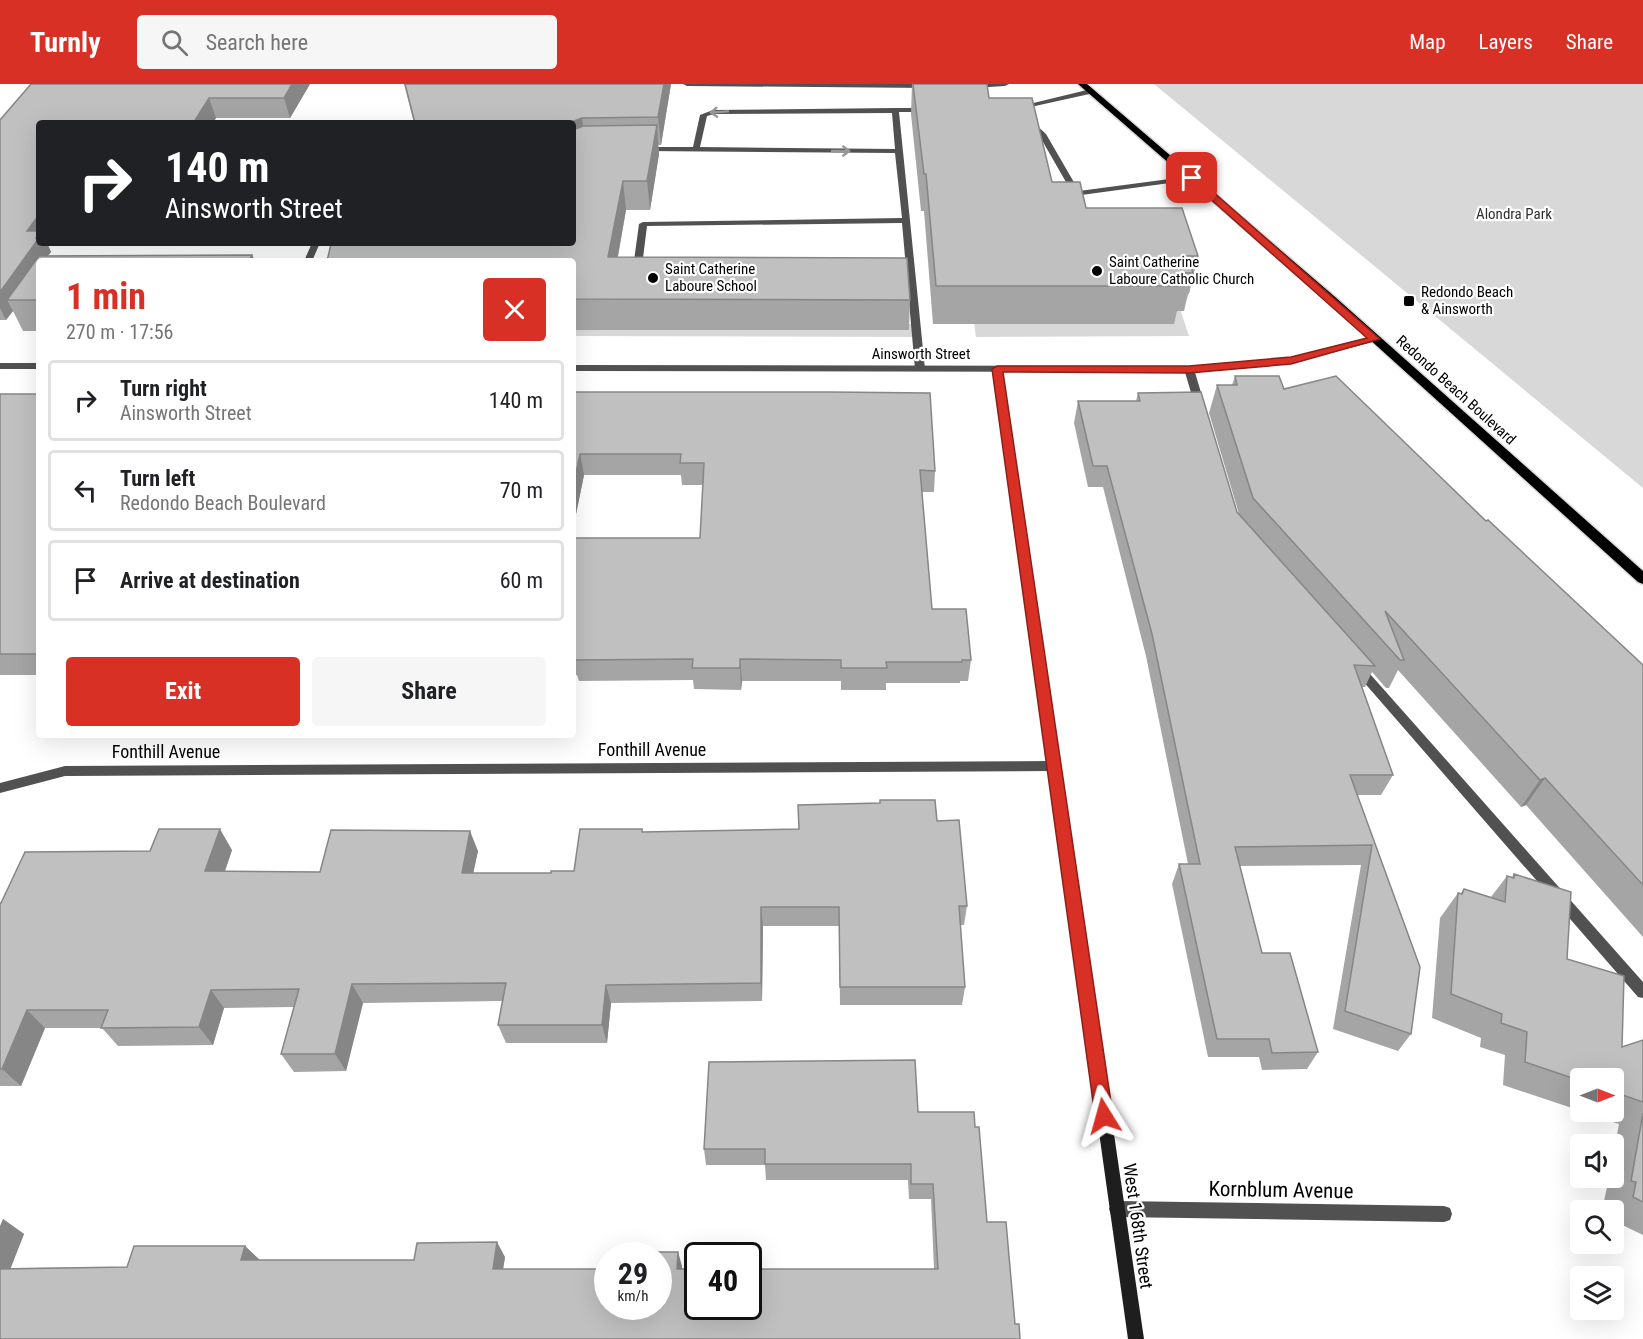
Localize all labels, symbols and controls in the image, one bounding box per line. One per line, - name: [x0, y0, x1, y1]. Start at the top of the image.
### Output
- search box: [137, 15, 557, 69]
- text: Turnly: [30, 26, 101, 59]
- icon: search: [158, 26, 191, 59]
- text: Search here: [206, 30, 308, 55]
- text: Map: [1409, 30, 1446, 54]
- text: Layers: [1479, 30, 1533, 54]
- text: Share: [1566, 30, 1613, 54]
- one-way arrow: [709, 107, 729, 118]
- text: 140 m: [165, 143, 270, 192]
- icon: right: [66, 144, 144, 222]
- one-way arrow: [831, 145, 851, 157]
- pin: [1166, 152, 1217, 203]
- icon: arrive: [1175, 161, 1208, 194]
- text: Ainsworth Street: [165, 193, 343, 225]
- park label: Alondra Park: [1476, 205, 1552, 223]
- place label: Saint Catherine Laboure Catholic Church: [1109, 253, 1254, 288]
- place label: Saint Catherine Laboure School: [665, 260, 757, 295]
- marker: Saint Catherine Laboure Catholic Church: [1090, 264, 1104, 278]
- marker: Saint Catherine Laboure School: [646, 271, 660, 285]
- text: 1 min: [66, 276, 146, 318]
- button: close: [483, 278, 546, 341]
- place label: Redondo Beach & Ainsworth: [1421, 283, 1513, 318]
- marker: Redondo Beach & Ainsworth: [1402, 294, 1416, 308]
- text: 270 m · 17:56: [66, 320, 173, 344]
- street label: Redondo Beach Boulevard: [1393, 332, 1519, 448]
- street label: Ainsworth Street: [872, 345, 970, 363]
- text: Turn right: [120, 376, 207, 401]
- icon: right: [69, 384, 102, 417]
- text: 140 m: [489, 388, 543, 413]
- text: Ainsworth Street: [120, 401, 252, 425]
- text: Turn left: [120, 466, 195, 491]
- icon: left: [69, 474, 102, 507]
- text: 70 m: [500, 478, 543, 503]
- text: Redondo Beach Boulevard: [120, 491, 326, 515]
- icon: arrive: [69, 564, 102, 597]
- text: Arrive at destination: [120, 568, 300, 593]
- text: 60 m: [500, 568, 543, 593]
- button: Exit: [66, 657, 300, 726]
- button: Share: [312, 657, 546, 726]
- street label: Fonthill Avenue: [598, 739, 706, 760]
- street label: Fonthill Avenue: [112, 741, 220, 762]
- north arrow: [1570, 1068, 1624, 1122]
- map controls: [1570, 1068, 1624, 1320]
- position arrow: [1072, 1084, 1136, 1148]
- button: sound: [1570, 1134, 1624, 1188]
- street label: West 168th Street: [1119, 1162, 1158, 1290]
- street label: Kornblum Avenue: [1208, 1177, 1354, 1203]
- button: search: [1570, 1200, 1624, 1254]
- speed limit sign: 40: [684, 1242, 762, 1320]
- text: 29: [618, 1256, 648, 1291]
- button: layers: [1570, 1266, 1624, 1320]
- text: km/h: [618, 1287, 648, 1305]

